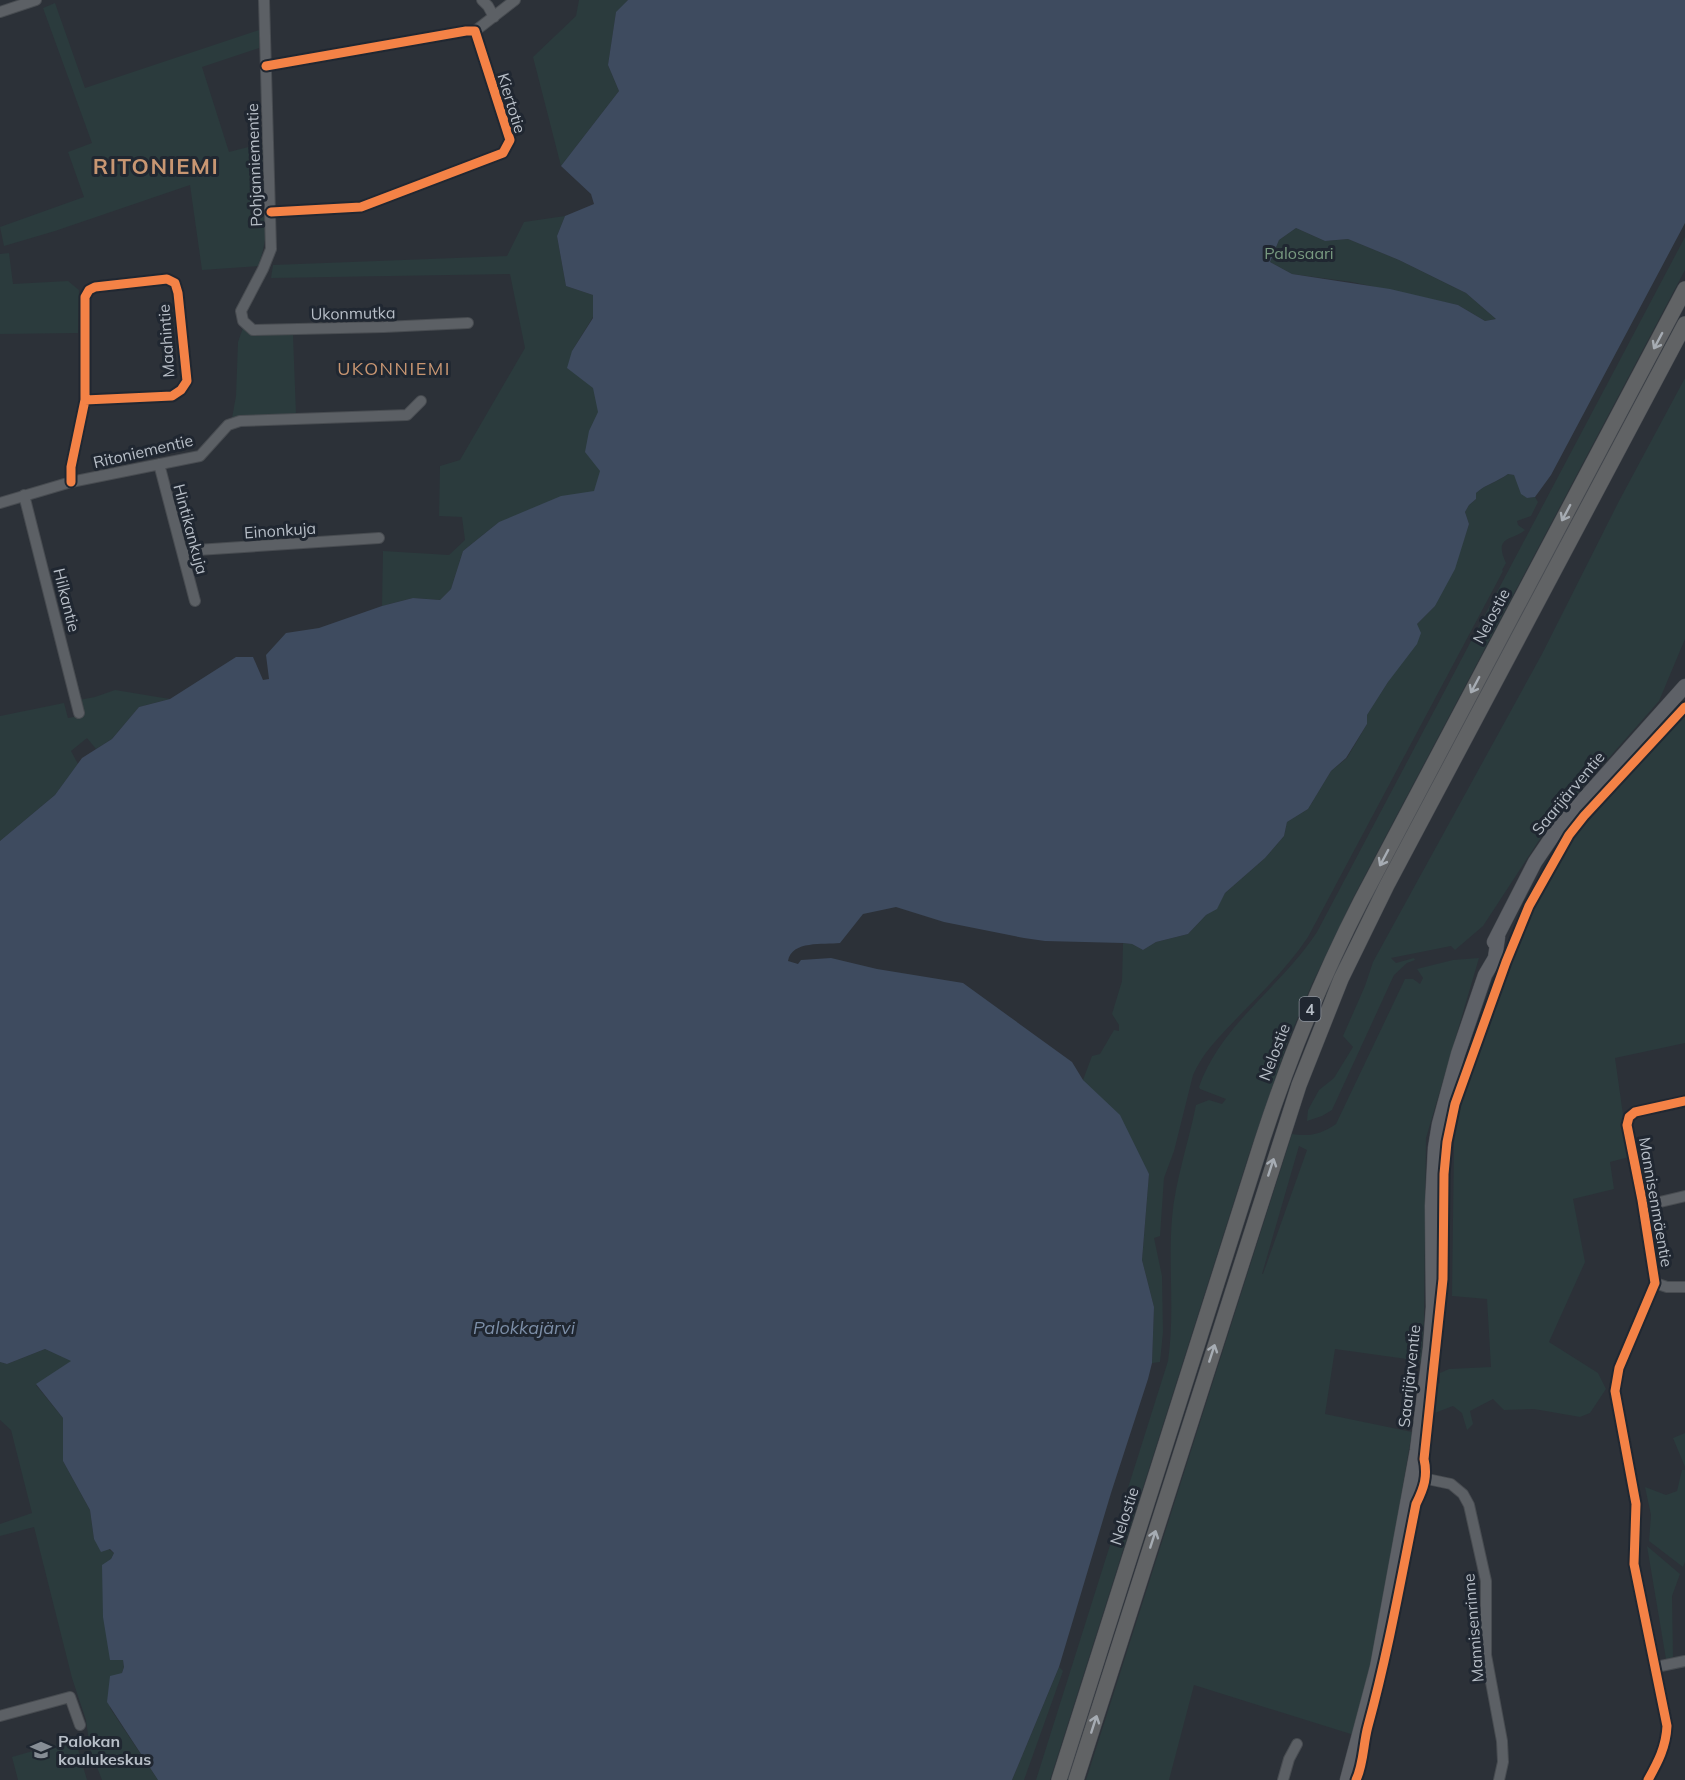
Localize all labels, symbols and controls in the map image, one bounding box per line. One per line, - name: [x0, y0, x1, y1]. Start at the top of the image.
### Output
- street label: Kiertotie: [493, 71, 531, 135]
- street label: Pohjanniementie: [242, 103, 266, 227]
- district label: RITONIEMI: [93, 152, 219, 180]
- park label: Palosaari: [1264, 243, 1334, 263]
- street label: Ukonmutka: [310, 302, 396, 324]
- street label: Maahintie: [153, 304, 179, 378]
- one-way arrow: [1652, 331, 1663, 349]
- district label: UKONNIEMI: [337, 357, 451, 380]
- street label: Ritoniementie: [91, 430, 195, 472]
- street label: Hintikankuja: [169, 482, 213, 576]
- one-way arrow: [1560, 503, 1571, 521]
- street label: Einonkuja: [243, 518, 317, 542]
- street label: Hilkantie: [49, 566, 85, 634]
- street label: Nelostie: [1468, 585, 1514, 647]
- one-way arrow: [1469, 676, 1481, 693]
- street label: Saarijärventie: [1527, 747, 1609, 839]
- one-way arrow: [1378, 848, 1389, 866]
- road number: 4: [1300, 997, 1320, 1021]
- street label: Nelostie: [1254, 1021, 1294, 1083]
- street label: Mannisenmäentie: [1635, 1135, 1677, 1269]
- one-way arrow: [1267, 1158, 1278, 1177]
- water label: Palokkajärvi: [473, 1316, 576, 1339]
- street label: Saarijärventie: [1394, 1324, 1424, 1428]
- one-way arrow: [1208, 1344, 1219, 1363]
- street label: Nelostie: [1105, 1485, 1143, 1547]
- one-way arrow: [1148, 1530, 1159, 1549]
- street label: Mannisenrinne: [1458, 1573, 1488, 1683]
- one-way arrow: [1089, 1715, 1100, 1734]
- place label: Palokan koulukeskus: [58, 1731, 151, 1769]
- school or university icon: Palokan koulukeskus: [29, 1738, 53, 1762]

